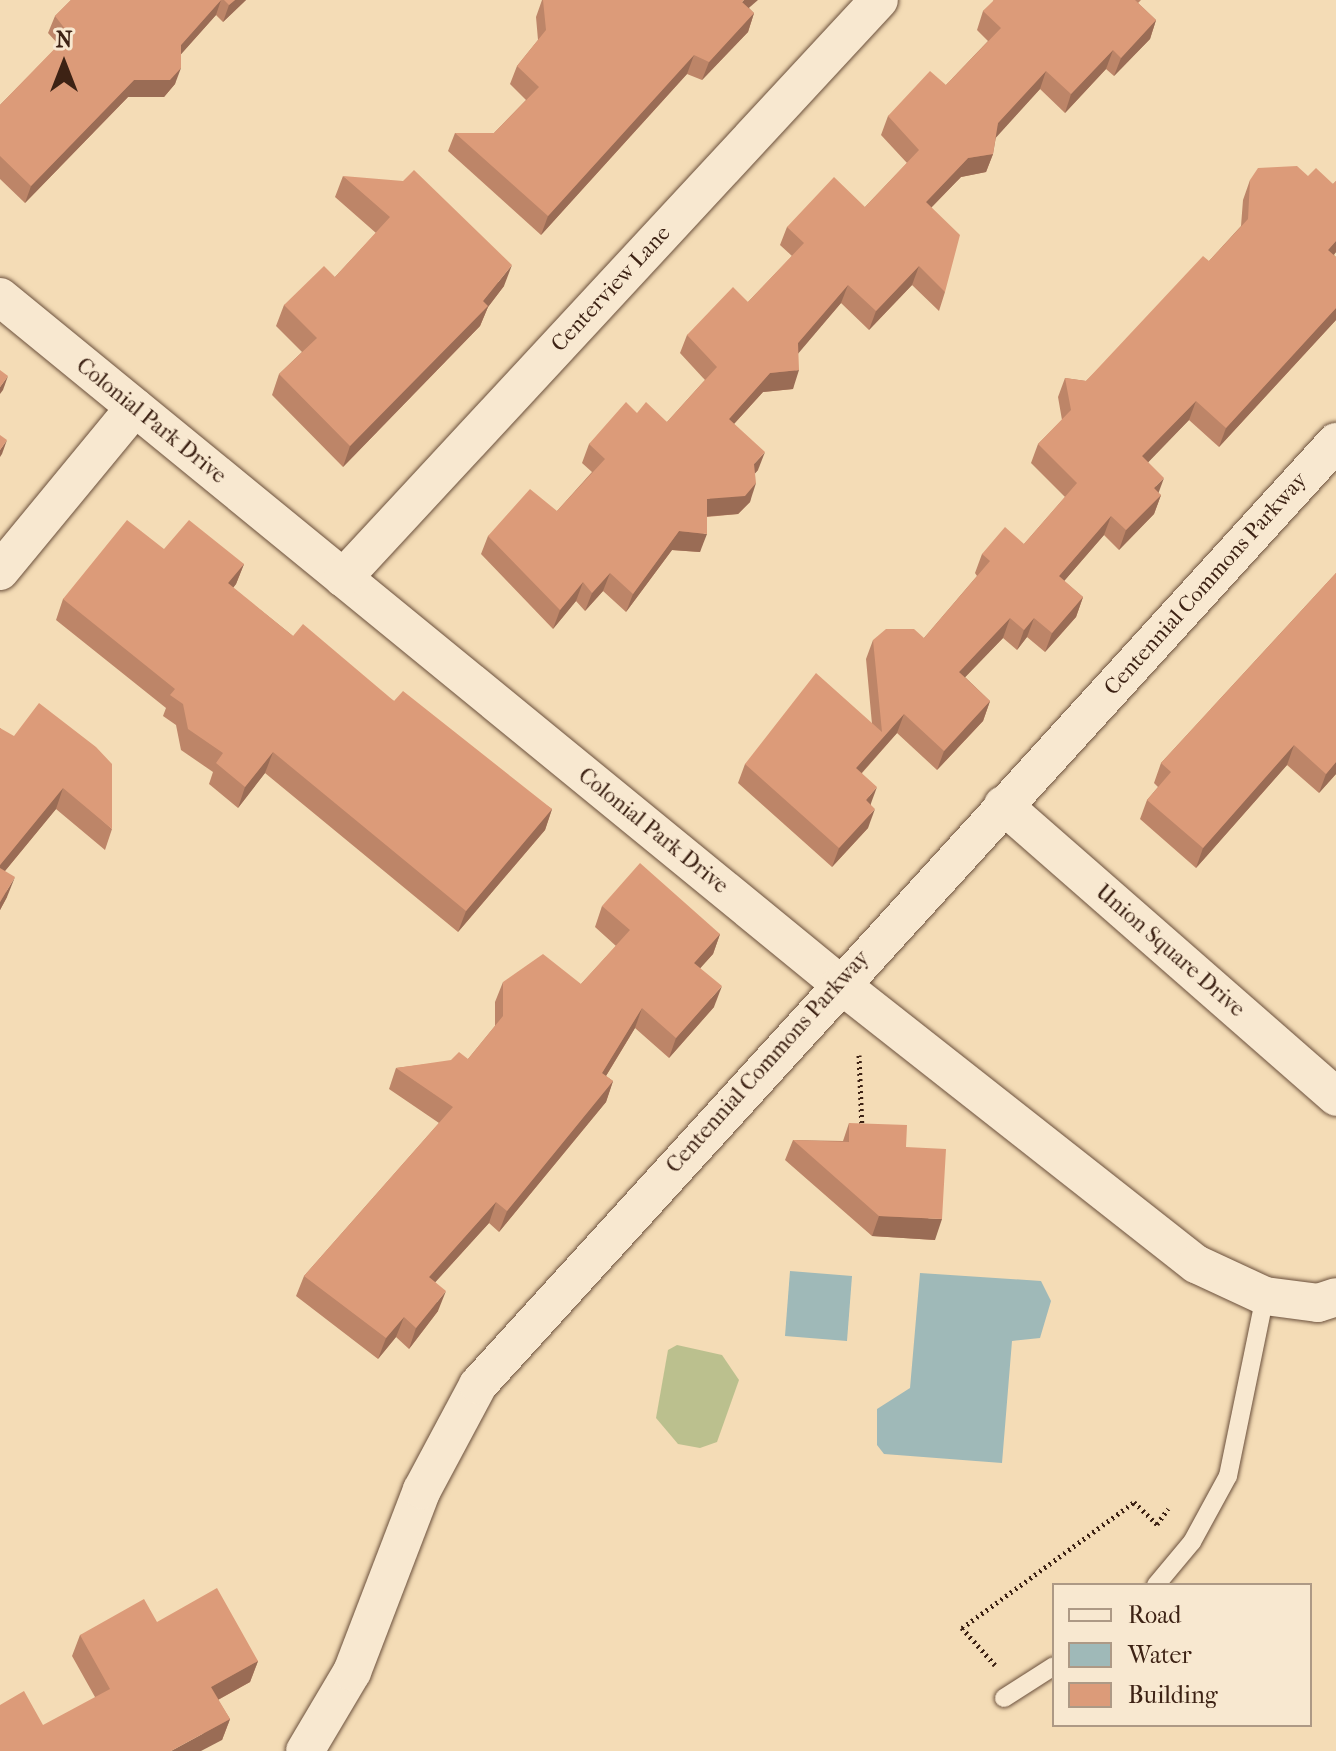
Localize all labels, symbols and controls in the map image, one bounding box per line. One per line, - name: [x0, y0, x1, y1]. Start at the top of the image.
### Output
- north arrow: [24, 24, 104, 104]
- text: N: [56, 27, 72, 53]
- street label: Centerview Lane: [546, 221, 676, 357]
- street label: Colonial Park Drive: [71, 352, 231, 490]
- street label: Centennial Commons Parkway: [1099, 467, 1313, 701]
- street label: Colonial Park Drive: [573, 762, 733, 900]
- street label: Union Square Drive: [1090, 879, 1250, 1023]
- street label: Centennial Commons Parkway: [661, 945, 875, 1179]
- legend: [1052, 1583, 1312, 1727]
- text: Road: [1128, 1601, 1181, 1629]
- text: Water: [1128, 1641, 1192, 1669]
- text: Building: [1128, 1681, 1218, 1709]

